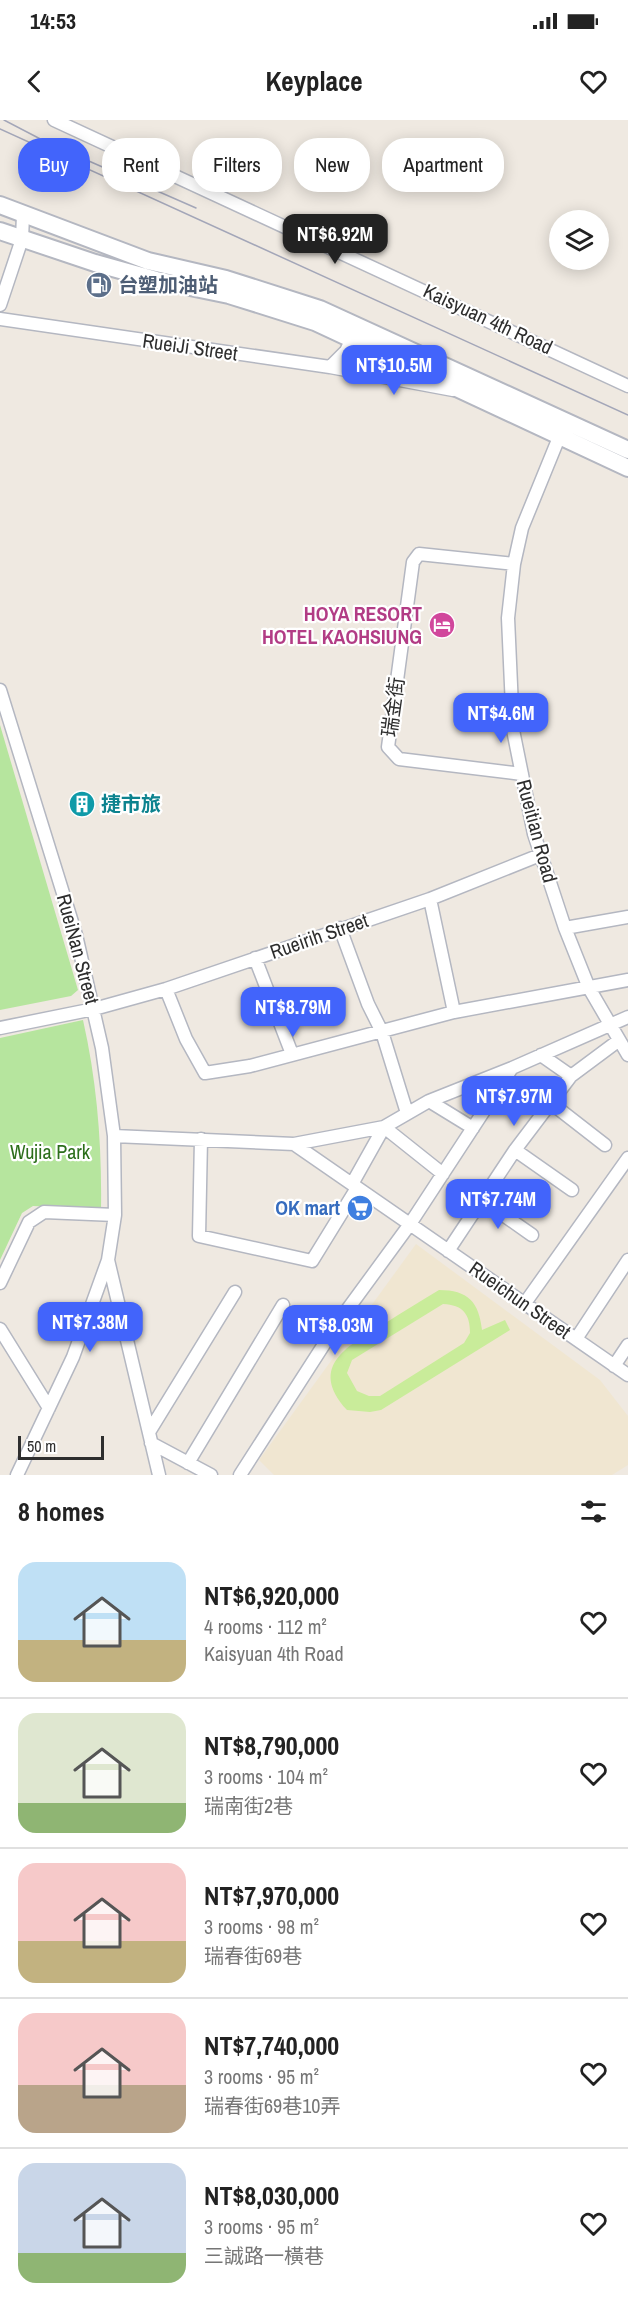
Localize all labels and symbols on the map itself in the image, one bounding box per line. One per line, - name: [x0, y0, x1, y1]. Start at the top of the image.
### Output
- pin: NT$6.92M: [273, 214, 397, 265]
- fuel station icon: 台塑加油站: [84, 270, 114, 300]
- place label: 台塑加油站: [118, 271, 218, 298]
- street label: Kaisyuan 4th Road: [419, 277, 557, 360]
- street label: RueiJi Street: [141, 326, 240, 367]
- pin: NT$10.5M: [332, 345, 456, 396]
- place label: HOYA RESORT HOTEL KAOHSIUNG: [262, 600, 422, 650]
- hotel icon: HOYA RESORT HOTEL KAOHSIUNG: [427, 610, 457, 640]
- street label: 瑞金街: [375, 675, 410, 739]
- pin: NT$4.6M: [446, 693, 556, 744]
- street label: Rueitian Road: [511, 776, 564, 885]
- building icon: 捷市旅: [67, 789, 97, 819]
- place label: 捷市旅: [101, 790, 161, 817]
- street label: RueiNan Street: [51, 891, 106, 1007]
- street label: Rueirih Street: [266, 906, 372, 965]
- pin: NT$8.79M: [231, 987, 355, 1038]
- pin: NT$7.97M: [452, 1076, 576, 1127]
- park label: Wujia Park: [10, 1138, 91, 1165]
- pin: NT$7.74M: [436, 1179, 560, 1230]
- supermarket icon: OK mart: [345, 1193, 375, 1223]
- place label: OK mart: [275, 1194, 341, 1221]
- street label: Rueichun Street: [464, 1255, 577, 1345]
- pin: NT$7.38M: [28, 1302, 152, 1353]
- pin: NT$8.03M: [273, 1305, 397, 1356]
- scale bar: [18, 1433, 104, 1460]

